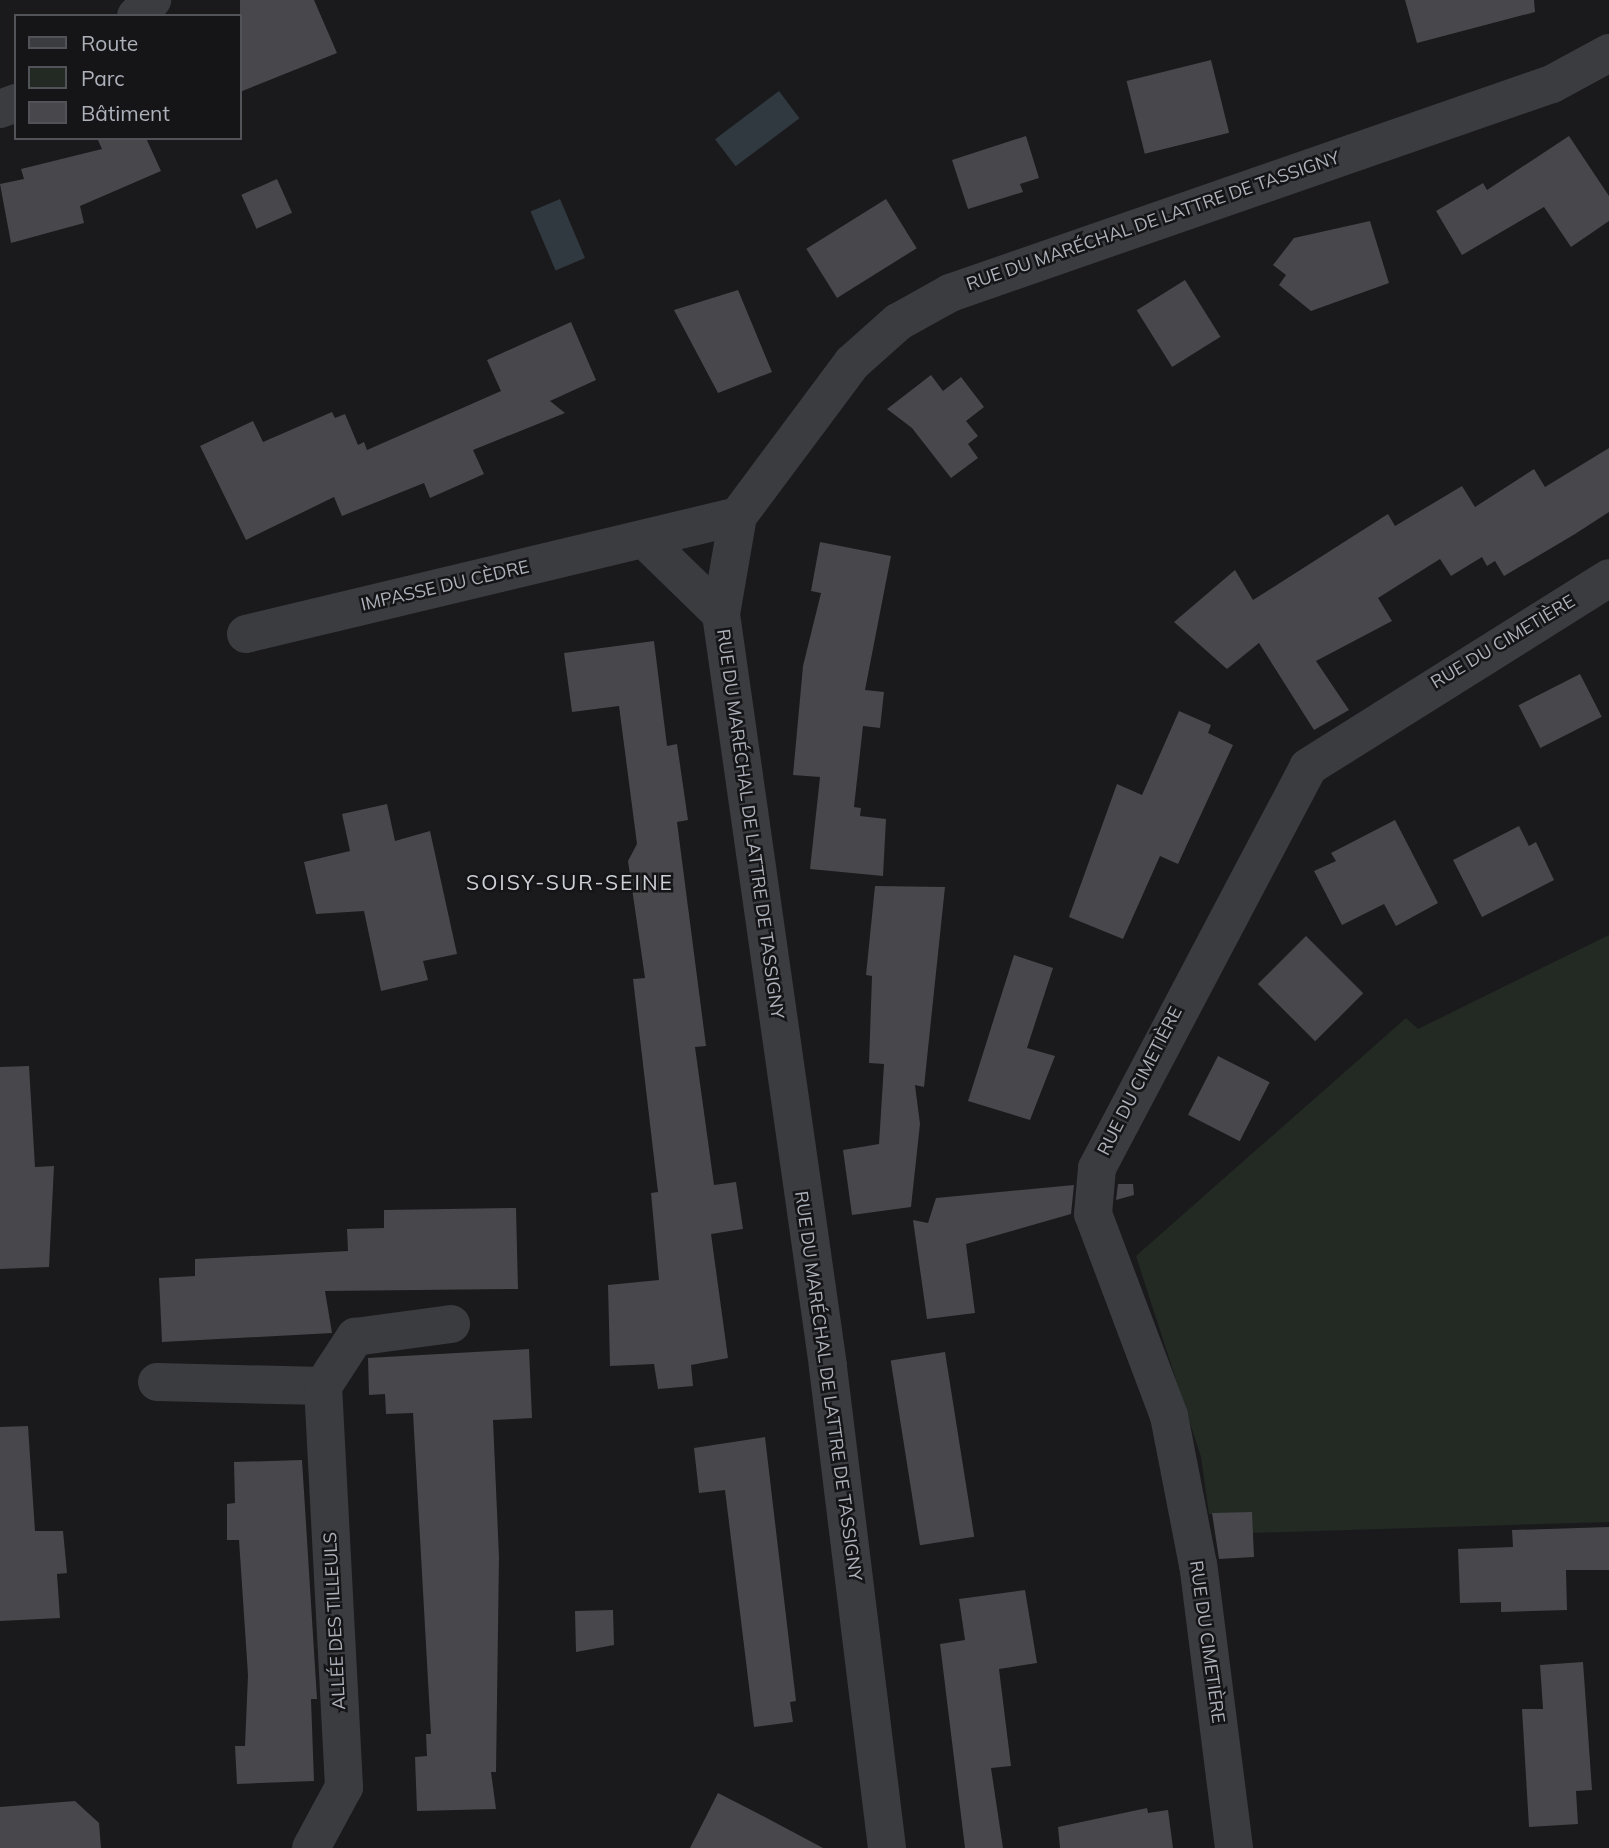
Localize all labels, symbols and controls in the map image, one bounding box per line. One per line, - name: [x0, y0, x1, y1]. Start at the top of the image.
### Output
- legend: [14, 14, 242, 140]
- text: Route: [81, 30, 138, 56]
- text: Parc: [81, 65, 125, 91]
- text: Bâtiment: [81, 100, 170, 126]
- street label: RUE DU MARÉCHAL DE LATTRE DE TASSIGNY: [964, 147, 1342, 295]
- street label: IMPASSE DU CÈDRE: [359, 556, 531, 616]
- street label: RUE DU CIMETIÈRE: [1427, 590, 1579, 694]
- street label: RUE DU MARÉCHAL DE LATTRE DE TASSIGNY: [712, 628, 788, 1020]
- district label: SOISY-SUR-SEINE: [468, 869, 672, 895]
- street label: RUE DU CIMETIÈRE: [1093, 1003, 1187, 1159]
- street label: RUE DU MARÉCHAL DE LATTRE DE TASSIGNY: [790, 1190, 866, 1582]
- street label: ALLÉE DES TILLEULS: [320, 1532, 350, 1710]
- street label: RUE DU CIMETIÈRE: [1185, 1559, 1229, 1725]

